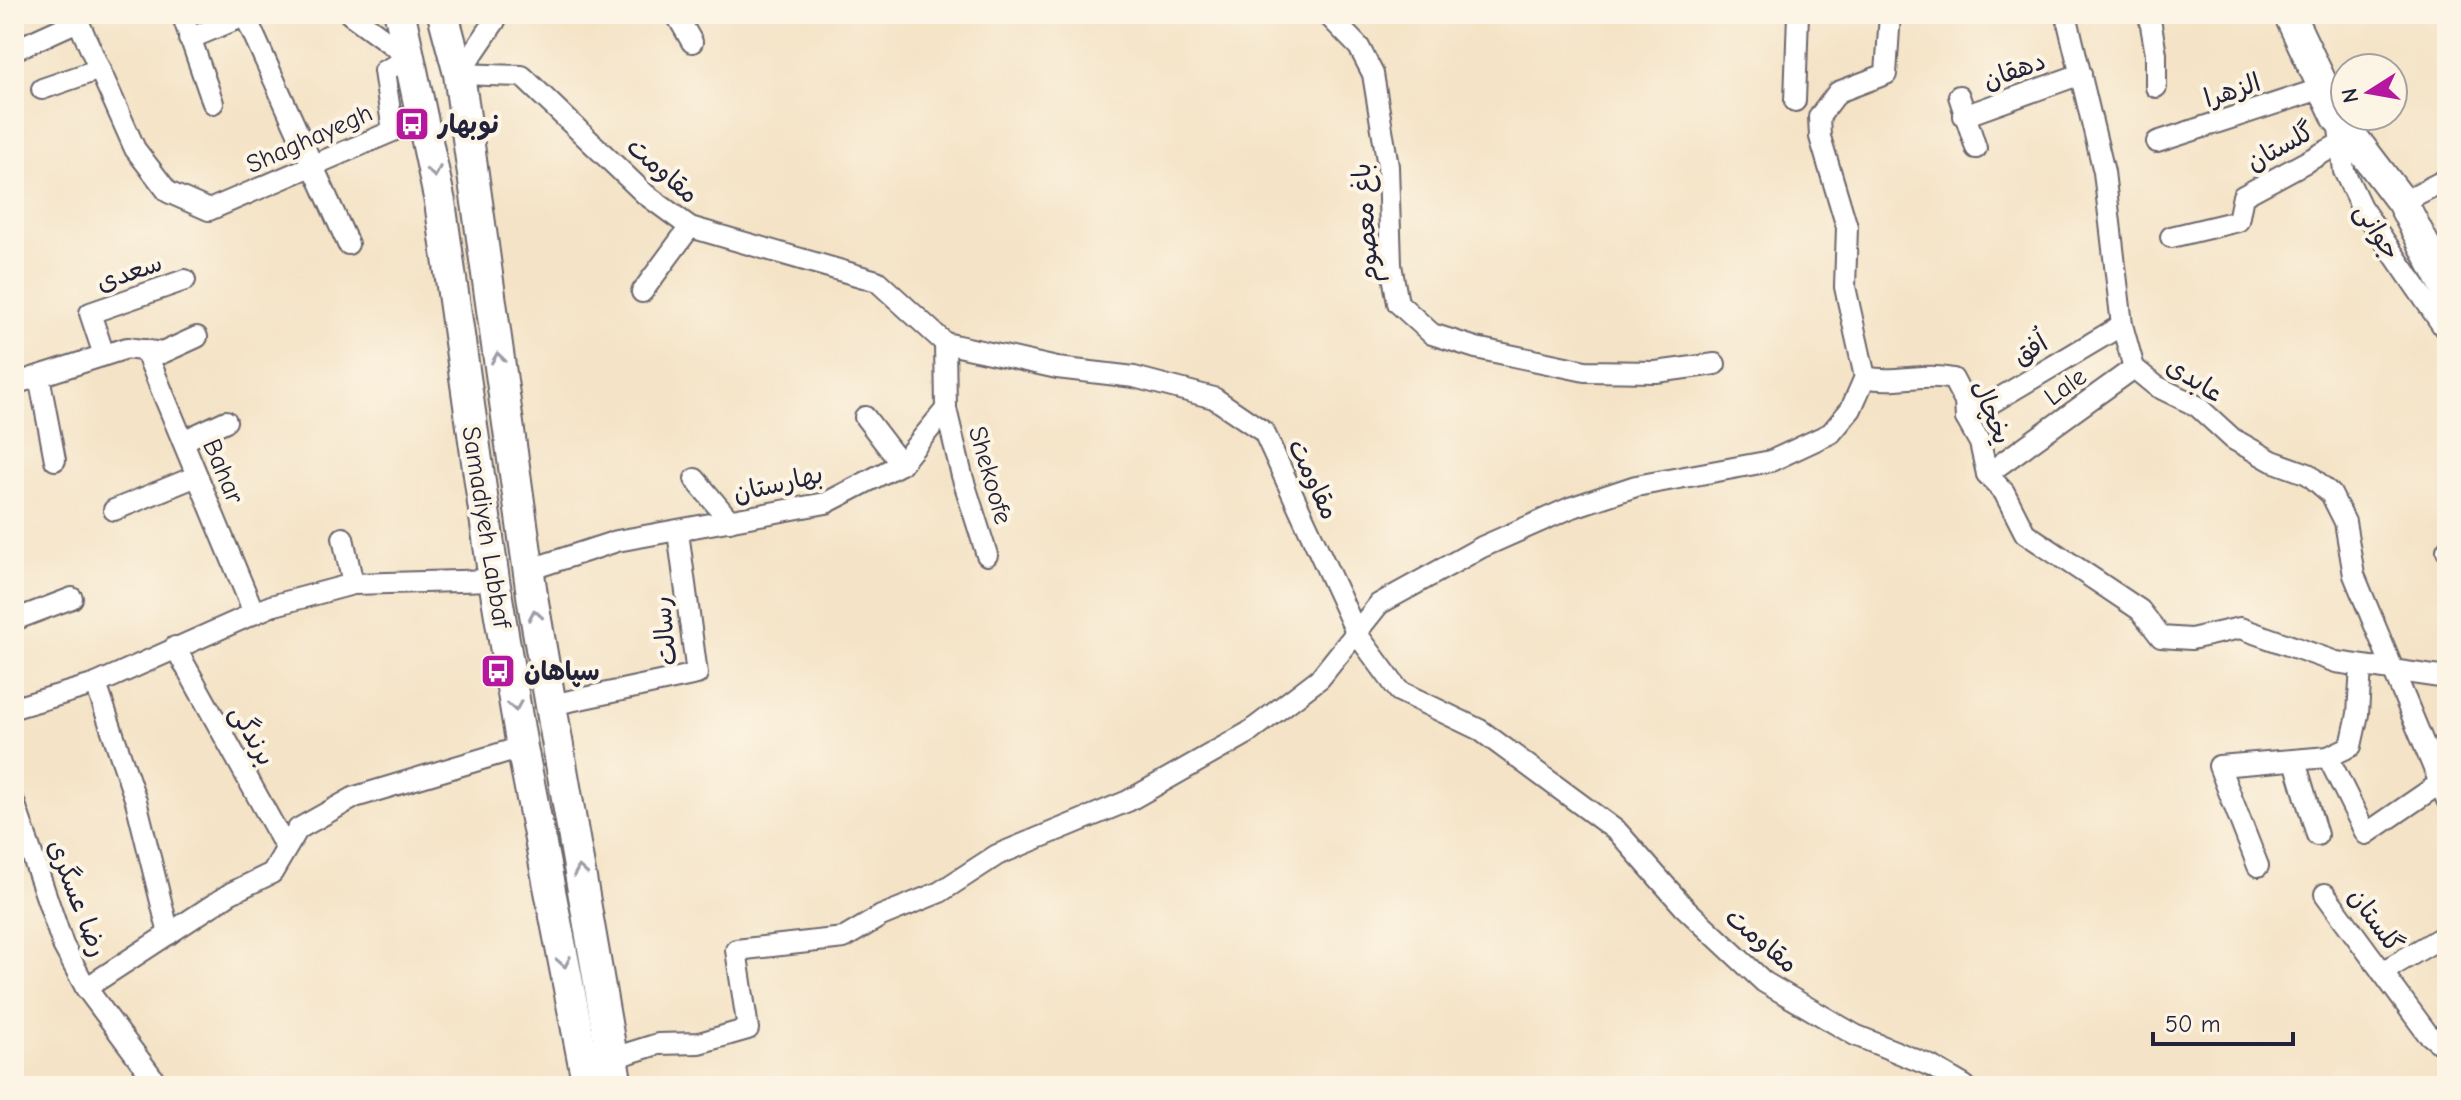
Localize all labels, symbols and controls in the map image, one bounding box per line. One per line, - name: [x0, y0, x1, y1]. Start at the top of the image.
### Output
- street label: دهقان: [1979, 46, 2050, 96]
- north arrow: [2329, 52, 2409, 132]
- street label: الزهرا: [2200, 68, 2264, 114]
- text: N: [2336, 86, 2364, 105]
- street label: Shaghayegh: [242, 98, 377, 180]
- bus stop icon: نوبهار: [393, 105, 431, 143]
- place label: نوبهار: [436, 110, 499, 141]
- street label: گلستان: [2241, 115, 2320, 178]
- street label: مقاومت: [620, 131, 704, 210]
- street label: باغ معصوم: [1347, 162, 1389, 284]
- one-way arrow: [425, 165, 442, 179]
- street label: جوانی: [2347, 197, 2406, 266]
- street label: سعدی: [92, 248, 166, 298]
- street label: اُفق: [2005, 324, 2053, 372]
- street label: عابدی: [2160, 350, 2229, 409]
- one-way arrow: [490, 351, 507, 365]
- street label: Lale: [2039, 362, 2092, 412]
- street label: یخچال: [1965, 376, 2017, 449]
- street label: Shekoofe: [962, 423, 1018, 528]
- street label: Samadiyeh Labbaf: [455, 424, 517, 632]
- street label: مقاومت: [1281, 434, 1345, 524]
- street label: Bahar: [196, 435, 250, 509]
- street label: بهارستان: [730, 459, 826, 509]
- street label: رسالت: [646, 595, 684, 667]
- one-way arrow: [527, 608, 544, 622]
- bus stop icon: سپاهان: [479, 652, 517, 690]
- place label: سپاهان: [524, 657, 600, 688]
- street label: برندگی: [222, 699, 282, 772]
- one-way arrow: [506, 699, 523, 713]
- street label: رضا عسگری: [41, 835, 114, 961]
- one-way arrow: [572, 864, 589, 878]
- street label: گلستان: [2342, 882, 2410, 959]
- street label: مقاومت: [1719, 902, 1804, 980]
- one-way arrow: [554, 955, 571, 968]
- scale bar: [2153, 996, 2293, 1046]
- text: 50 m: [2165, 1010, 2221, 1038]

